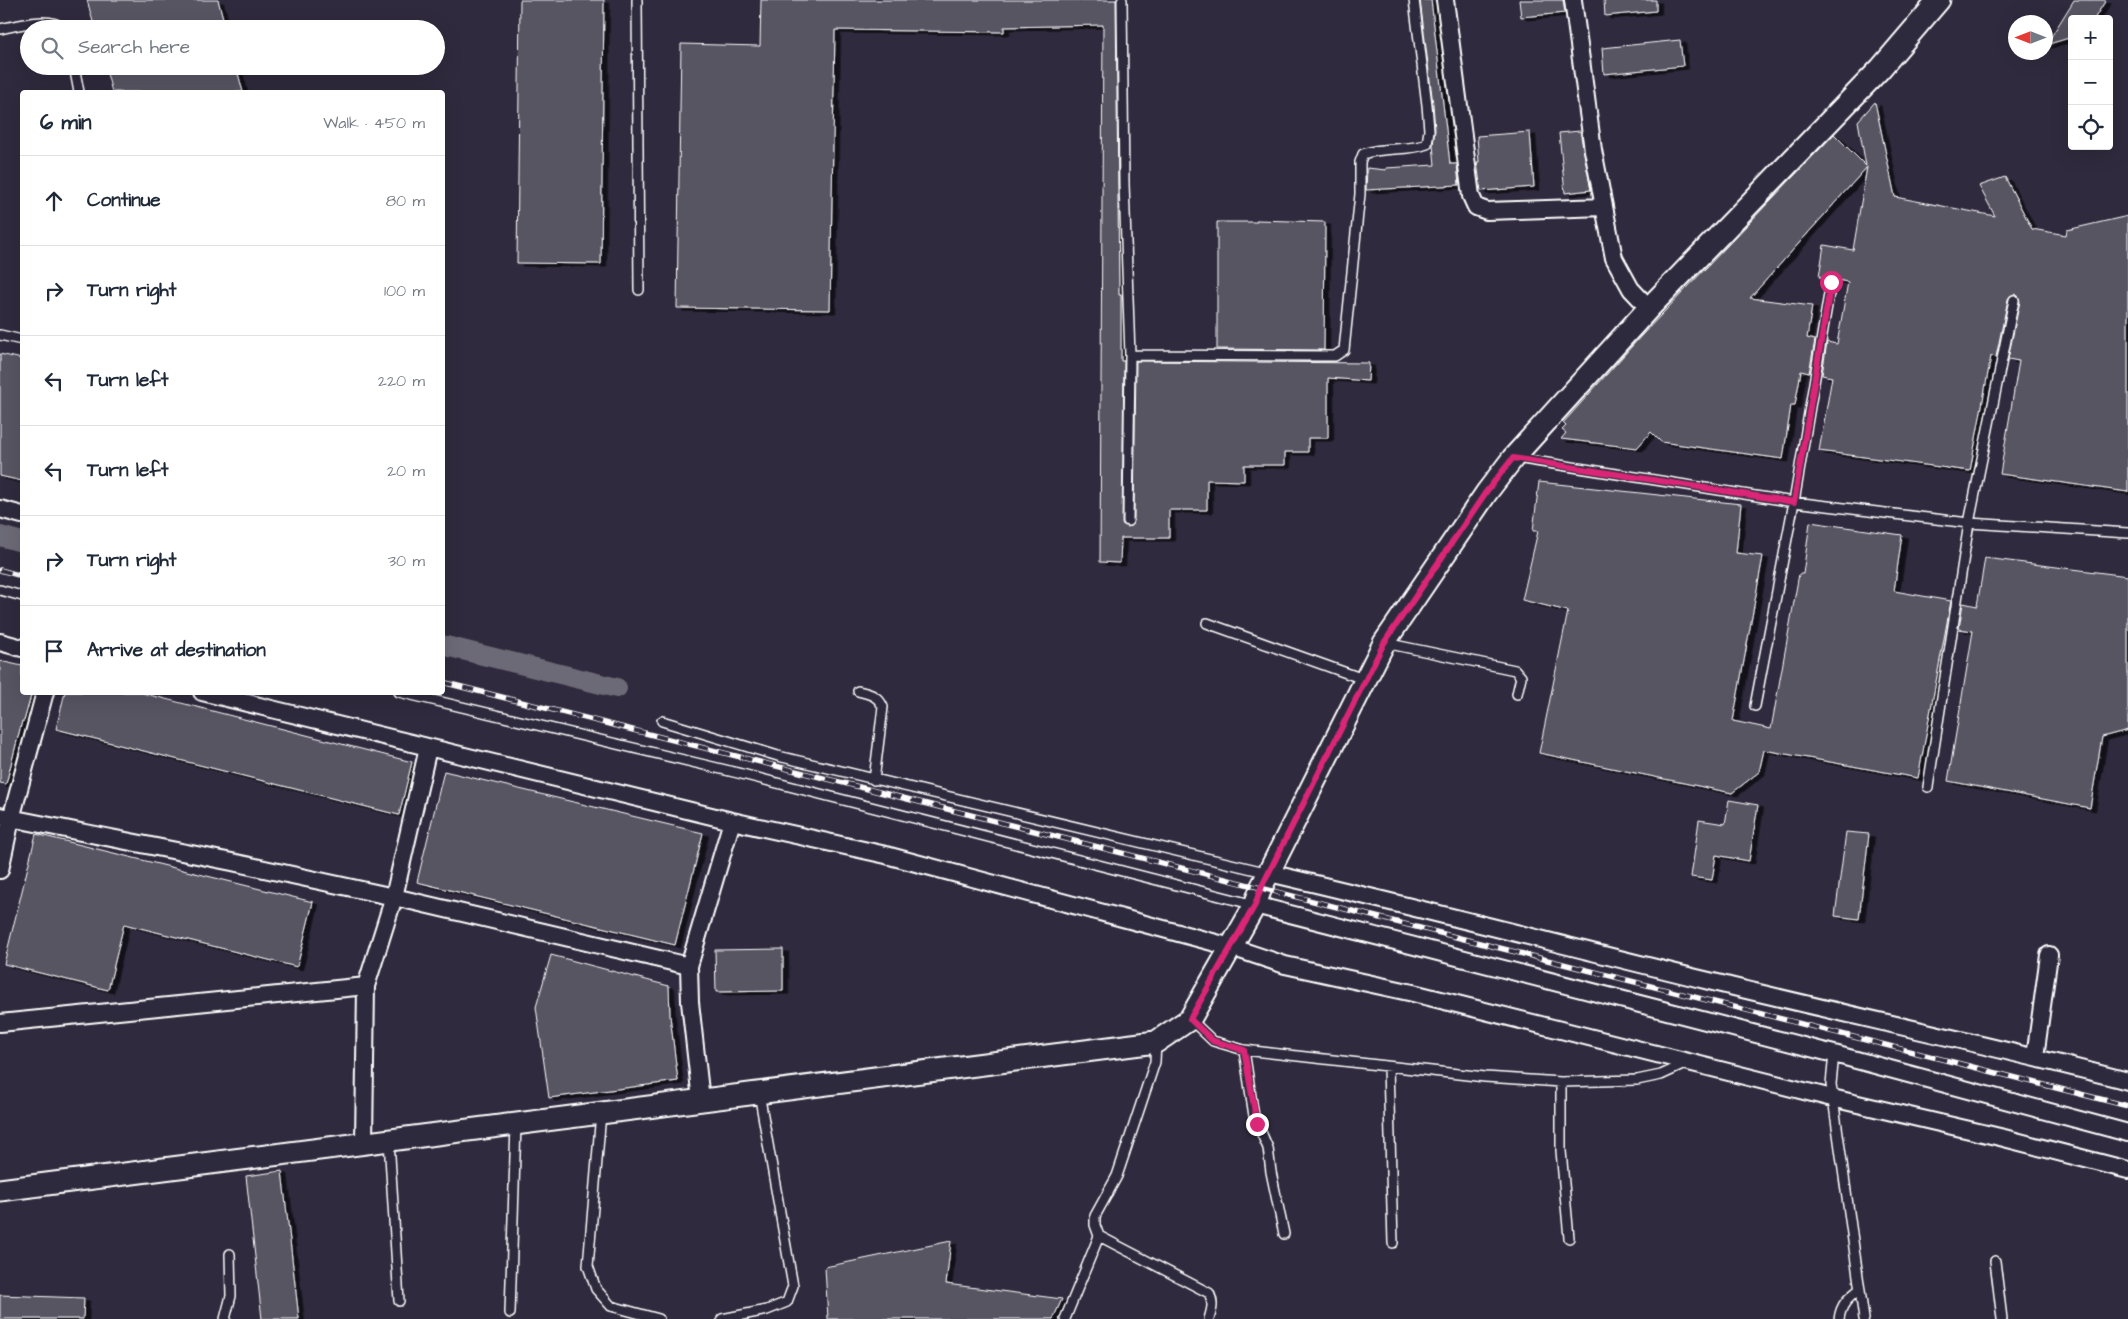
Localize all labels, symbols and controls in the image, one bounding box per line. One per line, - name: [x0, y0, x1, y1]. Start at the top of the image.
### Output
- north arrow: [2008, 15, 2053, 60]
- map controls: [2068, 15, 2113, 150]
- button: +: [2068, 15, 2113, 60]
- search box: [20, 20, 445, 75]
- icon: search: [38, 34, 66, 62]
- text: Search here: [78, 34, 190, 61]
- button: −: [2068, 60, 2113, 105]
- button: locate: [2068, 105, 2113, 150]
- text: 6 min: [40, 108, 92, 137]
- text: Walk · 450 m: [323, 112, 425, 134]
- icon: ahead: [40, 187, 68, 215]
- text: Continue: [87, 187, 161, 214]
- text: 80 m: [386, 190, 425, 212]
- route start: [1820, 271, 1843, 294]
- icon: right: [40, 277, 68, 305]
- text: Turn right: [87, 277, 176, 304]
- text: 100 m: [384, 280, 425, 302]
- icon: left: [40, 367, 68, 395]
- text: Turn left: [87, 367, 168, 394]
- text: 220 m: [378, 370, 425, 392]
- icon: left: [40, 457, 68, 485]
- text: Turn left: [87, 457, 168, 484]
- text: 20 m: [387, 460, 425, 482]
- icon: right: [40, 547, 68, 575]
- text: Turn right: [87, 547, 176, 574]
- text: 30 m: [388, 550, 425, 572]
- icon: arrive: [40, 637, 68, 665]
- text: Arrive at destination: [87, 637, 266, 664]
- route end: [1246, 1113, 1269, 1136]

